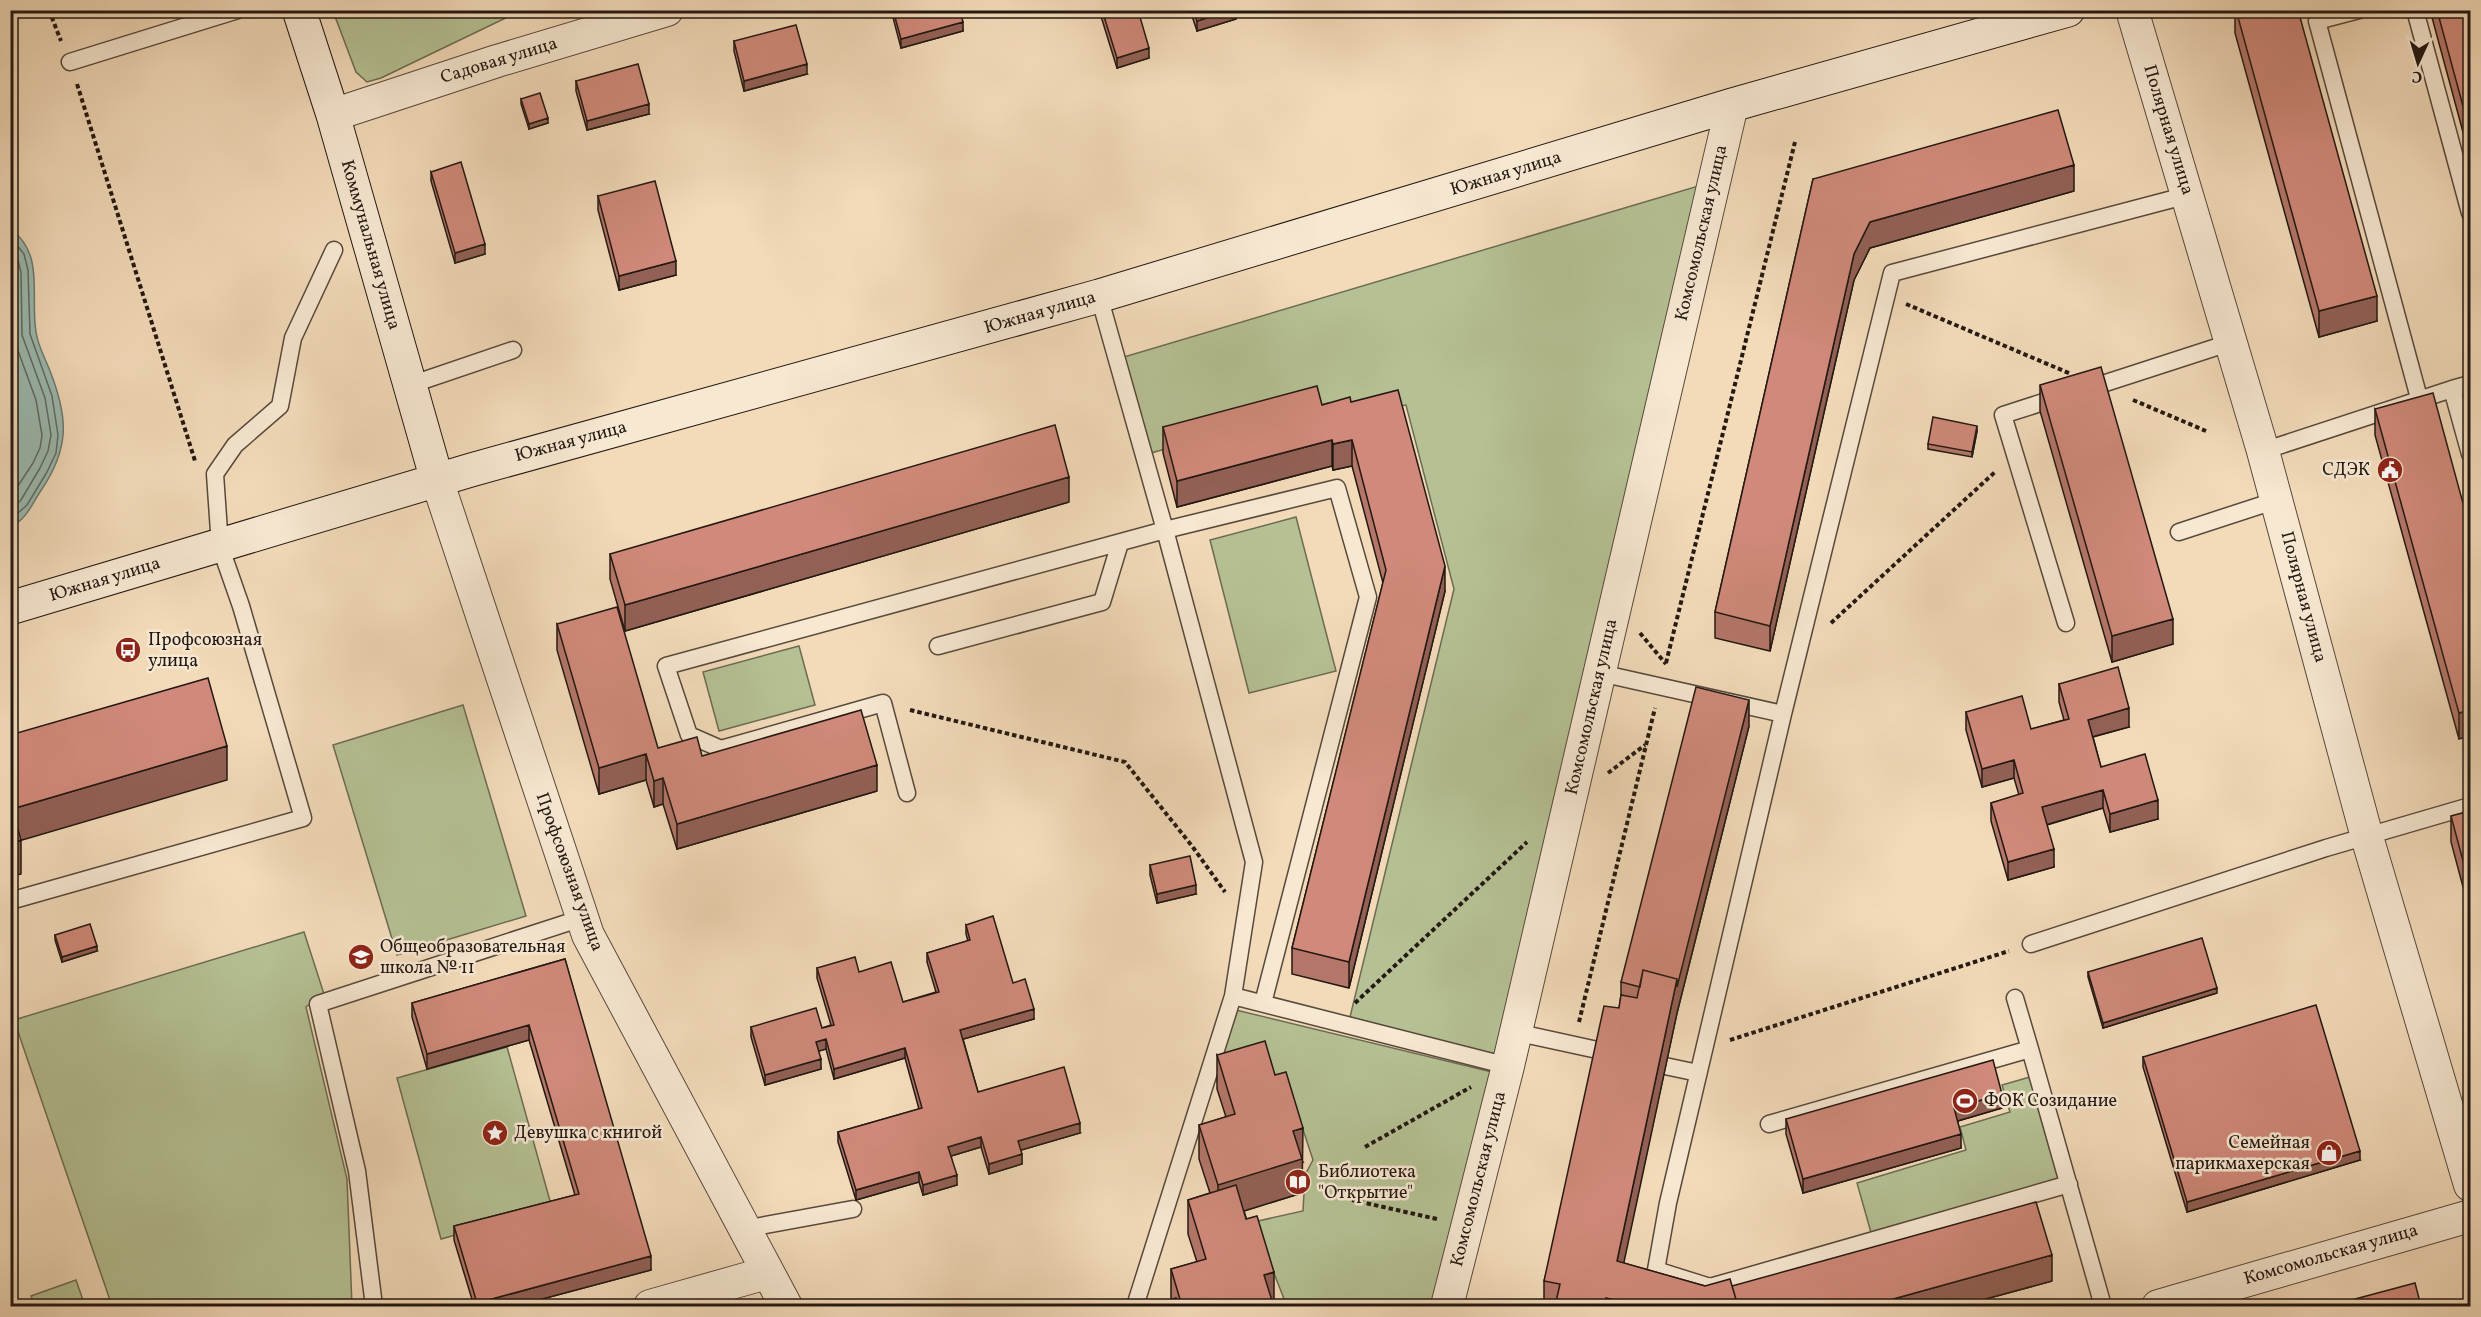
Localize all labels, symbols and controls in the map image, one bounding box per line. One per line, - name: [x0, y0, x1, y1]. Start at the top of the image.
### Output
- street label: Садовая улица: [437, 31, 561, 91]
- north arrow: [2388, 33, 2448, 93]
- street label: Полярная улица: [2136, 62, 2200, 198]
- text: С: [2411, 65, 2423, 87]
- street label: Комсомольская улица: [1670, 142, 1734, 324]
- street label: Южная улица: [1447, 145, 1565, 203]
- street label: Коммунальная улица: [334, 157, 406, 333]
- street label: Южная улица: [981, 285, 1099, 341]
- street label: Южная улица: [512, 415, 630, 469]
- public building icon: СДЭК: [2375, 455, 2405, 485]
- place label: СДЭК: [2322, 458, 2370, 483]
- street label: Полярная улица: [2273, 529, 2333, 665]
- street label: Южная улица: [46, 551, 164, 609]
- street label: Комсомольская улица: [1560, 616, 1624, 798]
- place label: Профсоюзная улица: [148, 628, 262, 674]
- bus stop icon: Профсоюзная улица: [113, 635, 143, 665]
- street label: Профсоюзная улица: [529, 789, 609, 955]
- place label: Общеобразовательная школа № 11: [380, 935, 565, 981]
- school or university icon: Общеобразовательная школа № 11: [346, 942, 376, 972]
- sports icon: ФОК Созидание: [1950, 1086, 1980, 1116]
- street label: Комсомольская улица: [1445, 1089, 1513, 1269]
- place label: ФОК Созидание: [1984, 1089, 2117, 1114]
- place icon: Девушка с книгой: [480, 1118, 510, 1148]
- place label: Девушка с книгой: [514, 1121, 662, 1146]
- place label: Семейная парикмахерская: [2175, 1131, 2310, 1177]
- shop icon: Семейная парикмахерская: [2314, 1138, 2344, 1168]
- place label: Библиотека "Открытие": [1318, 1160, 1416, 1206]
- library icon: Библиотека "Открытие": [1283, 1167, 1313, 1197]
- street label: Комсомольская улица: [2241, 1218, 2421, 1292]

